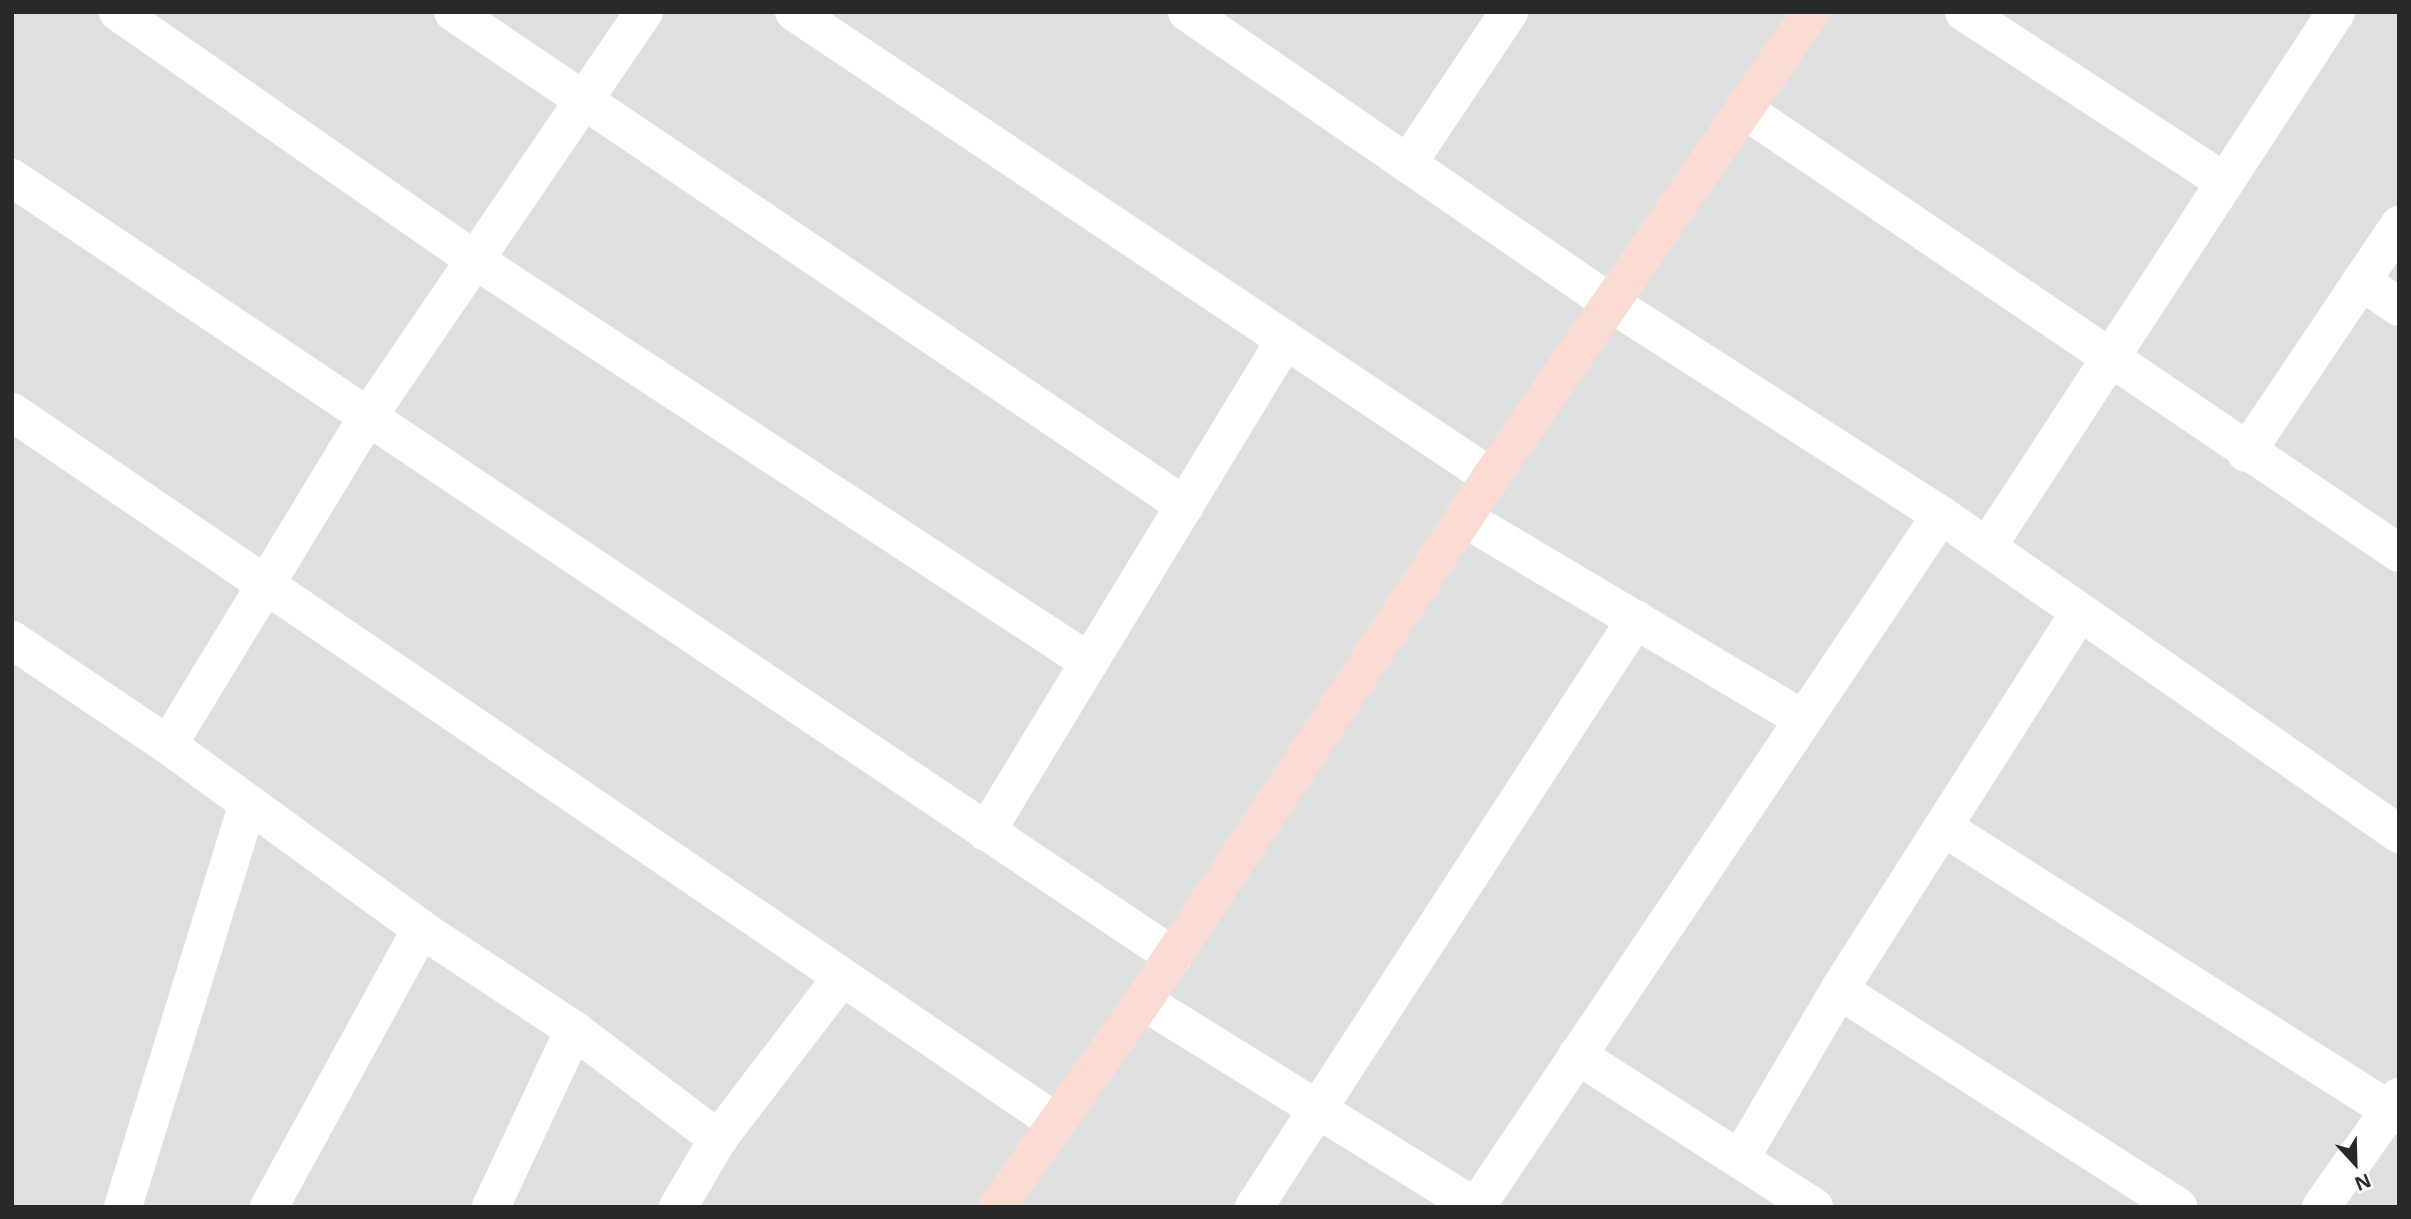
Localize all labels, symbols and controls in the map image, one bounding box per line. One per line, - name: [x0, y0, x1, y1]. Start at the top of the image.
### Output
- north arrow: [2320, 1128, 2390, 1198]
- text: N: [2351, 1168, 2375, 1197]

